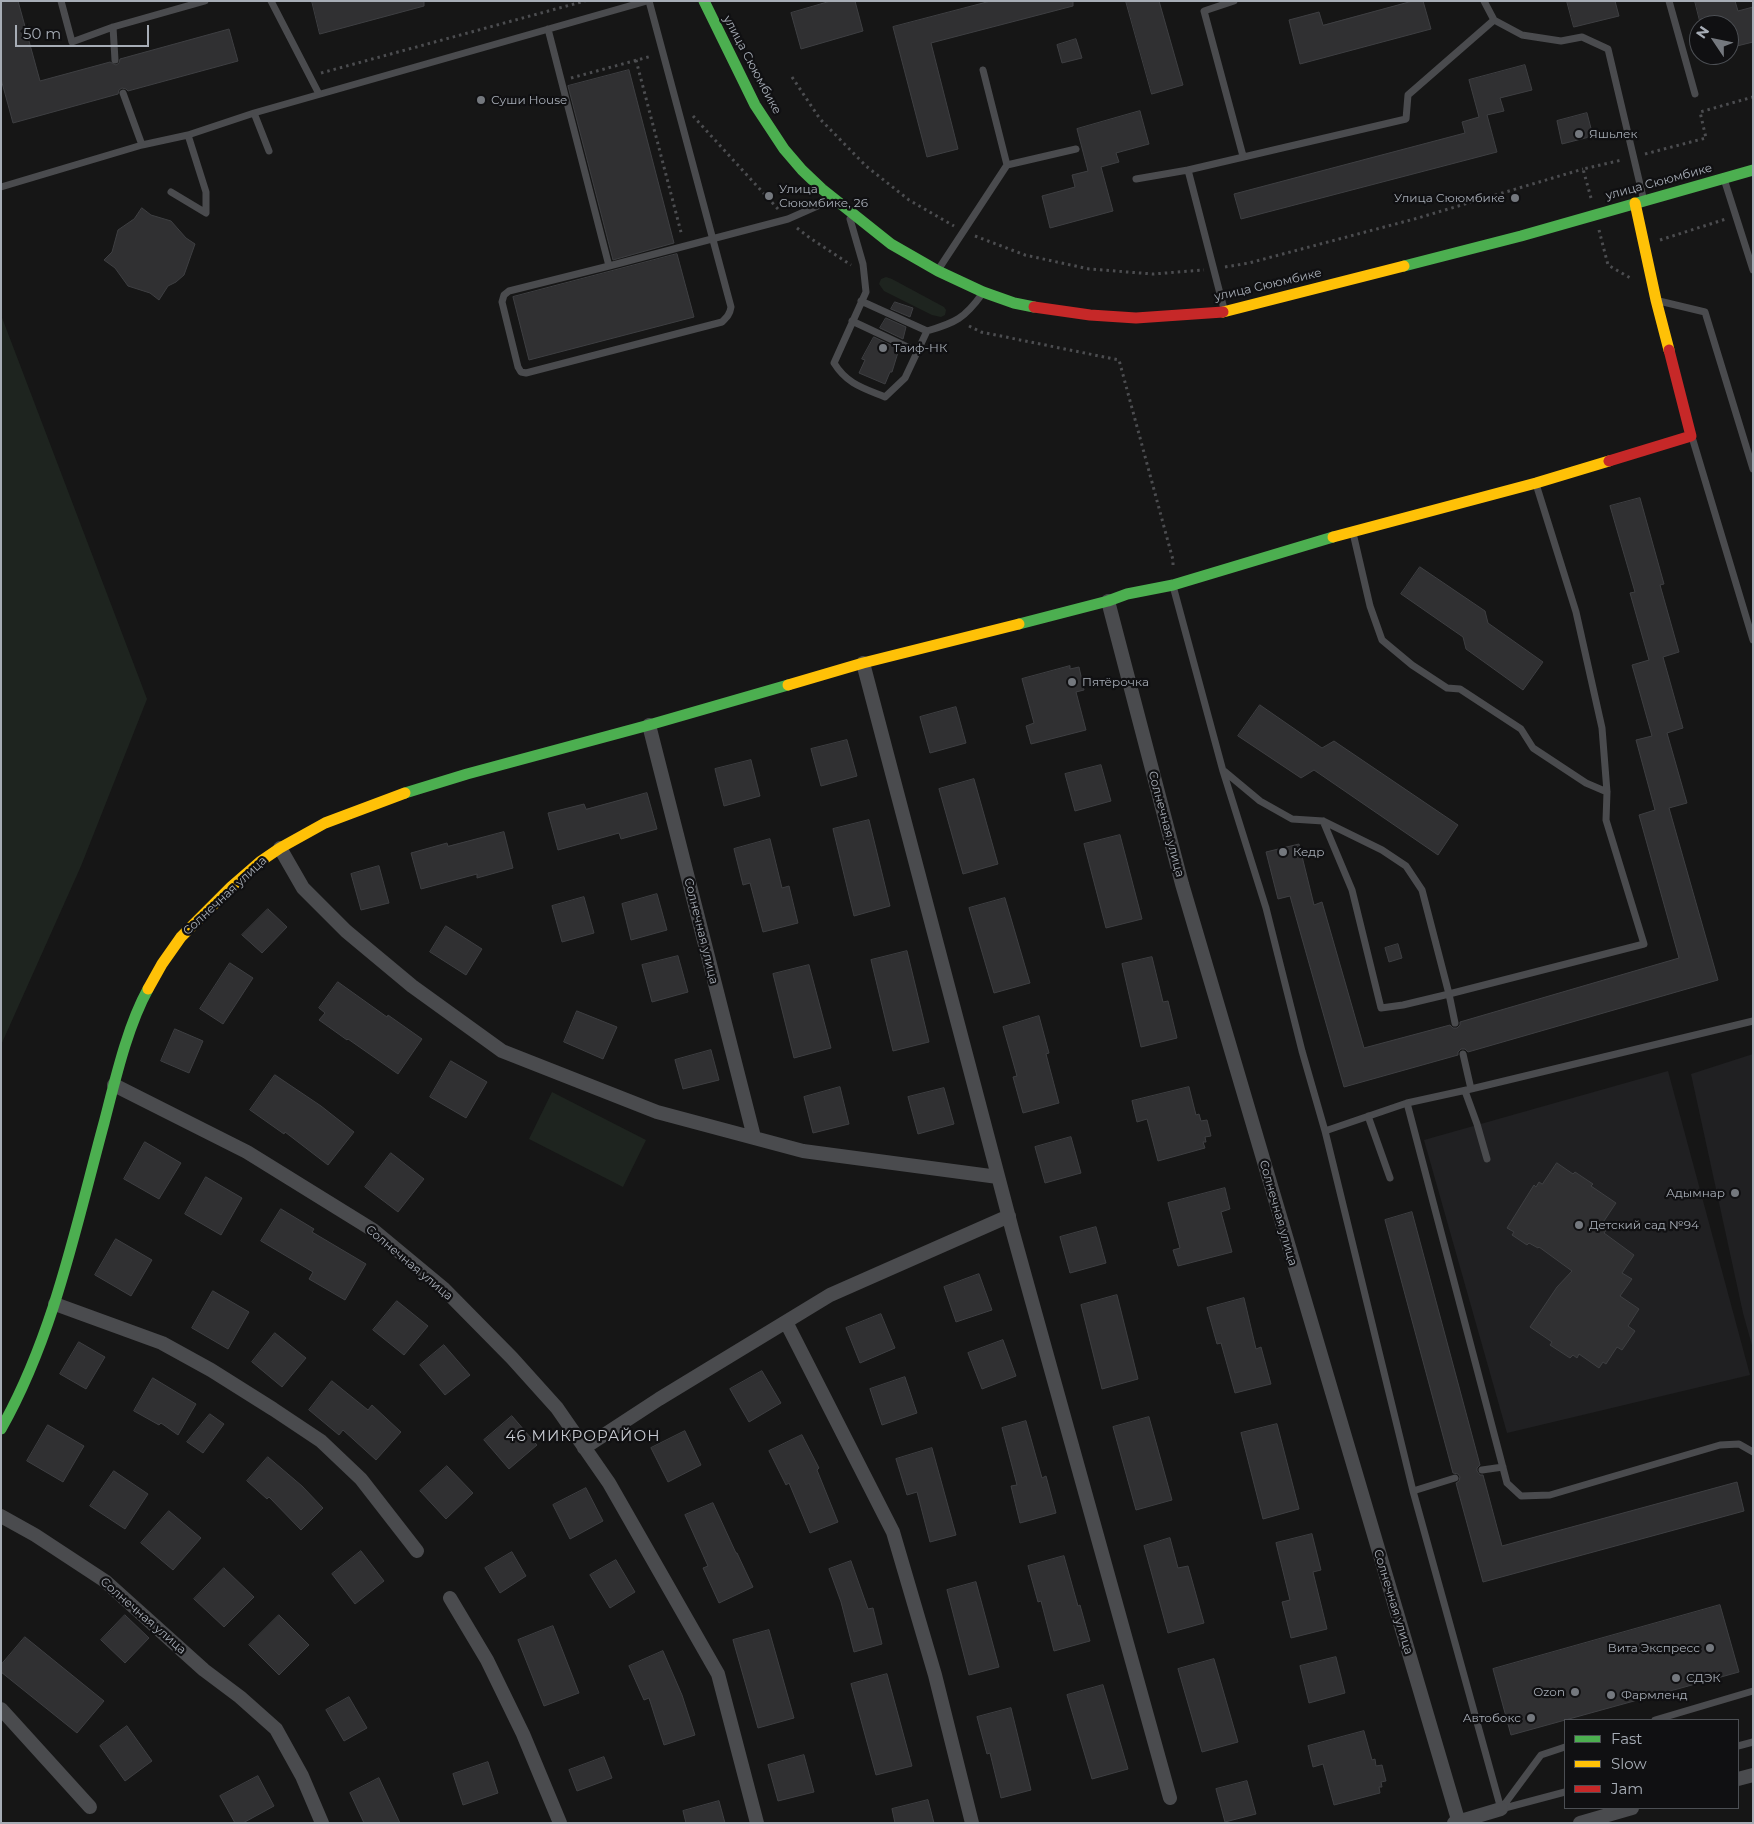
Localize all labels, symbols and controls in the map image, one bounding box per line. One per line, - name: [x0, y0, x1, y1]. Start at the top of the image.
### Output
- street label: улица Сююмбике: [720, 13, 784, 117]
- scale bar: [18, 15, 151, 47]
- north arrow: [1689, 15, 1739, 65]
- text: N: [1692, 22, 1713, 42]
- text: 50 m: [23, 24, 61, 43]
- place label: Суши House: [491, 93, 567, 107]
- marker: Суши House: [475, 94, 487, 106]
- place label: Яшьлек: [1589, 127, 1637, 141]
- marker: Яшьлек: [1573, 128, 1585, 140]
- street label: улица Сююмбике: [1604, 161, 1714, 203]
- place label: Улица Сююмбике, 26: [779, 182, 868, 210]
- marker: Улица Сююмбике, 26: [763, 190, 775, 202]
- place label: Улица Сююмбике: [1394, 191, 1505, 205]
- marker: Улица Сююмбике: [1509, 192, 1521, 204]
- street label: улица Сююмбике: [1213, 266, 1323, 304]
- place label: Таиф-НК: [893, 341, 947, 355]
- marker: Таиф-НК: [877, 342, 889, 354]
- place label: Пятёрочка: [1082, 675, 1149, 689]
- marker: Пятёрочка: [1066, 676, 1078, 688]
- street label: Солнечная улица: [1145, 769, 1187, 879]
- place label: Кедр: [1293, 845, 1324, 859]
- marker: Кедр: [1277, 846, 1289, 858]
- street label: Солнечная улица: [180, 854, 270, 938]
- street label: Солнечная улица: [681, 876, 721, 986]
- street label: Солнечная улица: [1256, 1159, 1300, 1267]
- place label: Адымнар: [1666, 1186, 1725, 1200]
- marker: Адымнар: [1729, 1187, 1741, 1199]
- place label: Детский сад №94: [1589, 1218, 1699, 1232]
- marker: Детский сад №94: [1573, 1219, 1585, 1231]
- street label: Солнечная улица: [363, 1222, 455, 1304]
- district label: 46 МИКРОРАЙОН: [504, 1428, 662, 1446]
- street label: Солнечная улица: [1370, 1548, 1416, 1656]
- street label: Солнечная улица: [97, 1575, 189, 1657]
- place label: Вита Экспресс: [1608, 1641, 1700, 1655]
- marker: Вита Экспресс: [1704, 1642, 1716, 1654]
- place label: СДЭК: [1686, 1671, 1721, 1685]
- marker: СДЭК: [1670, 1672, 1682, 1684]
- place label: Ozon: [1533, 1685, 1565, 1699]
- marker: Ozon: [1569, 1686, 1581, 1698]
- place label: Фармленд: [1621, 1688, 1688, 1702]
- marker: Фармленд: [1605, 1689, 1617, 1701]
- place label: Автобокс: [1463, 1711, 1521, 1725]
- marker: Автобокс: [1525, 1712, 1537, 1724]
- legend: [1564, 1719, 1739, 1809]
- text: Fast: [1611, 1729, 1642, 1748]
- text: Slow: [1611, 1754, 1647, 1773]
- text: Jam: [1611, 1779, 1643, 1798]

